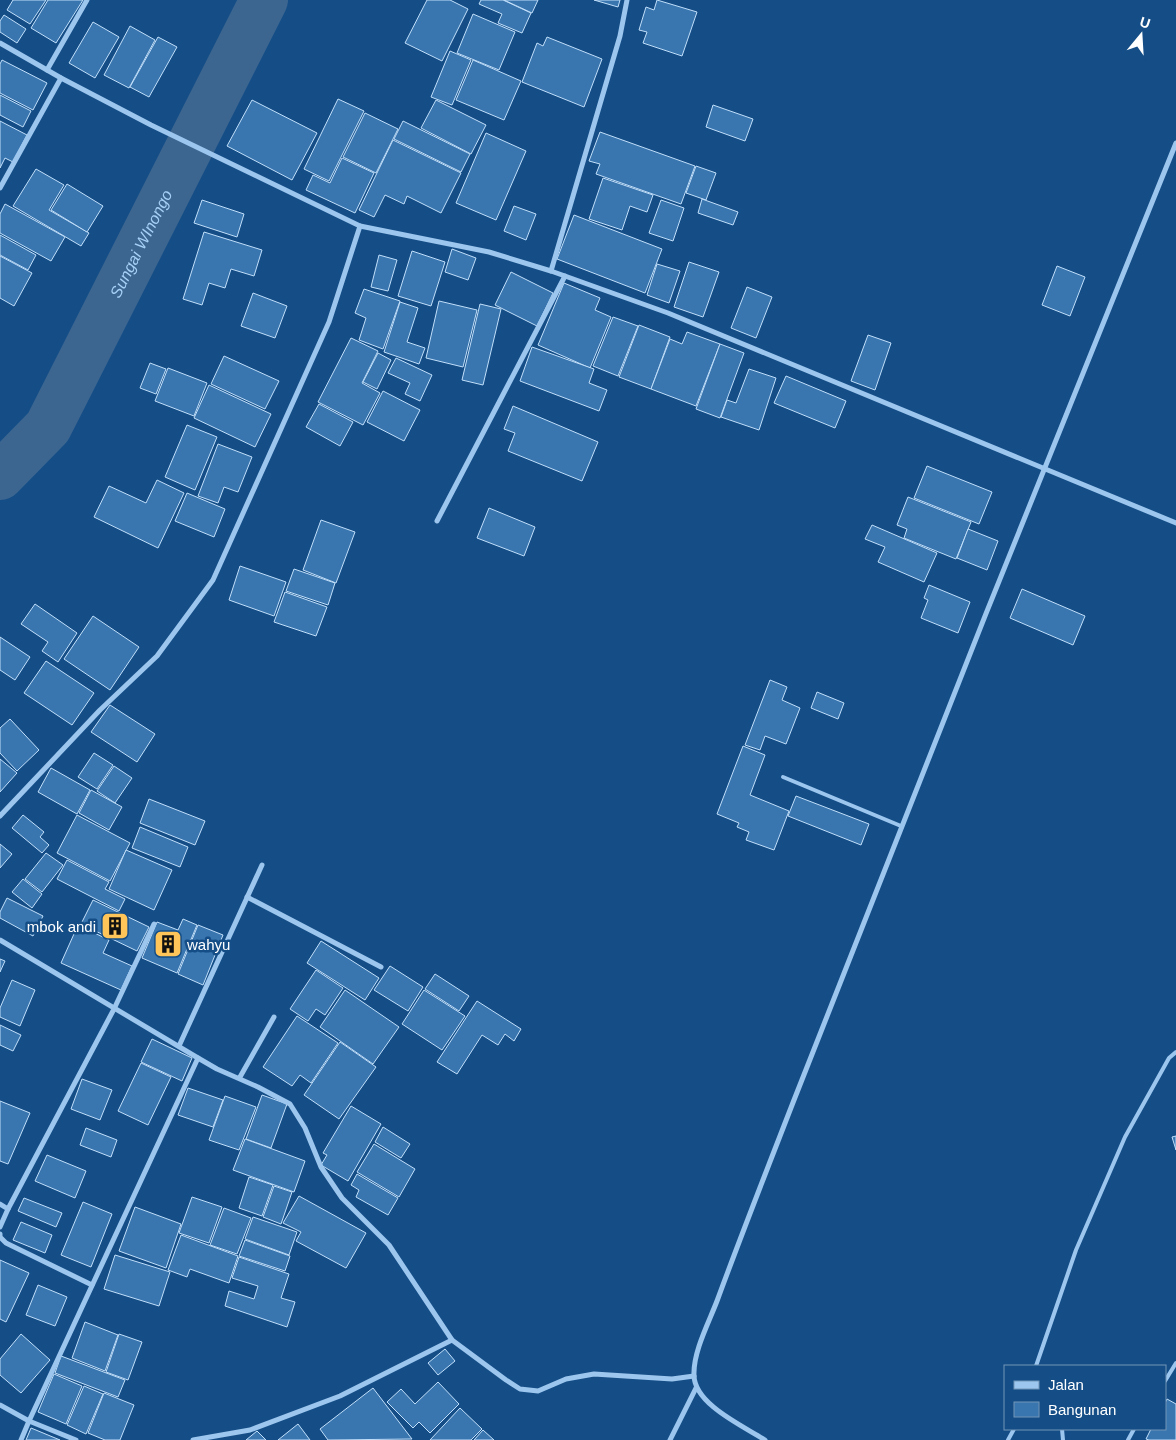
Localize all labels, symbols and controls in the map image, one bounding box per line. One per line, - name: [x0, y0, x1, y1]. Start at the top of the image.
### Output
- north arrow: [1116, 10, 1166, 60]
- text: U: [1138, 13, 1152, 32]
- water label: Sungai WInongo: [106, 187, 175, 300]
- building icon: mbok andi: [100, 911, 130, 941]
- place label: mbok andi: [27, 918, 96, 935]
- building icon: wahyu: [153, 929, 183, 959]
- place label: wahyu: [186, 936, 230, 953]
- legend: [1004, 1365, 1166, 1430]
- text: Jalan: [1048, 1376, 1084, 1393]
- text: Bangunan: [1048, 1401, 1116, 1418]

